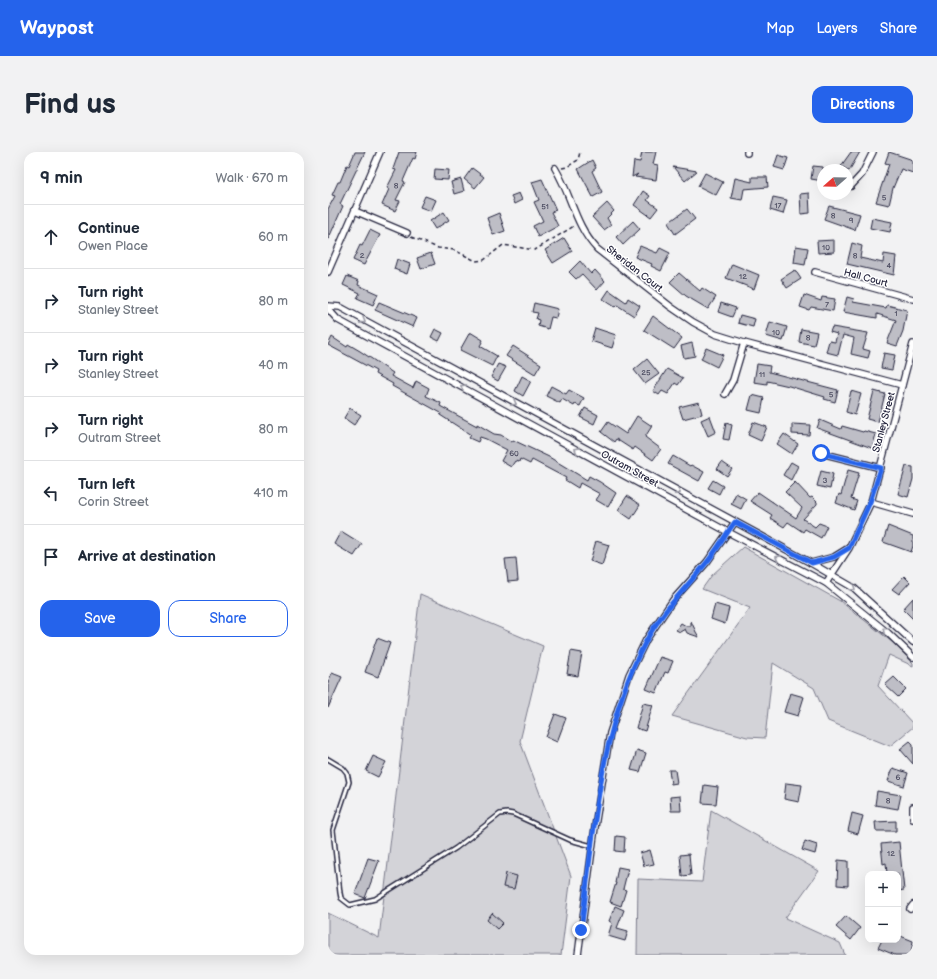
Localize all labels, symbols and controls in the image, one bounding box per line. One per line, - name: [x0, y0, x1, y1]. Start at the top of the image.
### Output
- text: Waypost: [20, 17, 94, 40]
- text: Map: [766, 20, 794, 37]
- text: Layers: [816, 20, 858, 37]
- text: Share: [880, 20, 917, 37]
- button: Directions: [812, 86, 913, 123]
- text: Find us: [24, 88, 116, 121]
- north arrow: [817, 164, 853, 200]
- text: 9 min: [40, 168, 83, 188]
- text: Walk · 670 m: [216, 170, 288, 186]
- house number: 8: [394, 181, 399, 190]
- house number: 5: [882, 193, 887, 202]
- house number: 17: [774, 201, 782, 210]
- house number: 51: [541, 202, 549, 211]
- house number: 8: [831, 211, 836, 220]
- house number: 9: [849, 216, 854, 225]
- text: Continue: [78, 219, 140, 238]
- icon: ahead: [40, 226, 62, 248]
- text: 60 m: [258, 229, 288, 245]
- text: Owen Place: [78, 238, 148, 254]
- street label: Sheridan Court: [604, 243, 665, 295]
- house number: 10: [822, 243, 830, 252]
- house number: 2: [360, 251, 365, 260]
- house number: 8: [853, 251, 858, 260]
- house number: 4: [887, 261, 892, 270]
- street label: Hall Court: [842, 266, 889, 290]
- house number: 12: [739, 272, 747, 281]
- text: Turn right: [78, 283, 143, 302]
- icon: right: [40, 290, 62, 312]
- text: 80 m: [259, 293, 288, 309]
- house number: 7: [825, 300, 829, 309]
- text: Stanley Street: [78, 302, 159, 318]
- house number: 1: [894, 309, 898, 318]
- one-way arrow: [359, 316, 366, 324]
- house number: 10: [772, 328, 780, 337]
- house number: 8: [806, 333, 811, 342]
- text: Turn right: [78, 347, 143, 366]
- icon: right: [40, 354, 62, 376]
- text: 40 m: [258, 357, 288, 373]
- text: Stanley Street: [78, 366, 159, 382]
- house number: 25: [641, 368, 651, 377]
- house number: 11: [759, 370, 765, 379]
- one-way arrow: [460, 385, 467, 392]
- house number: 5: [829, 390, 834, 399]
- street label: Stanley Street: [870, 391, 898, 454]
- one-way arrow: [510, 398, 517, 406]
- text: Turn right: [78, 411, 143, 430]
- icon: right: [40, 418, 62, 440]
- text: 80 m: [259, 421, 288, 437]
- text: Outram Street: [78, 430, 161, 446]
- route start: [812, 444, 830, 462]
- one-way arrow: [574, 447, 581, 454]
- street label: Outram Street: [599, 448, 660, 490]
- house number: 60: [509, 449, 519, 458]
- text: Turn left: [78, 475, 135, 494]
- house number: 3: [823, 476, 828, 485]
- icon: left: [40, 482, 62, 504]
- text: 410 m: [253, 485, 288, 501]
- one-way arrow: [674, 487, 681, 494]
- text: Corin Street: [78, 494, 149, 510]
- icon: arrive: [40, 546, 62, 568]
- text: Arrive at destination: [78, 547, 216, 566]
- one-way arrow: [774, 555, 782, 563]
- one-way arrow: [849, 583, 856, 591]
- button: Save: [40, 600, 160, 637]
- button: Share: [168, 600, 288, 637]
- one-way arrow: [882, 628, 889, 635]
- house number: 6: [896, 773, 901, 782]
- house number: 8: [886, 796, 891, 805]
- house number: 12: [887, 849, 895, 858]
- map controls: [865, 871, 901, 943]
- button: +: [865, 871, 901, 907]
- button: −: [865, 907, 901, 943]
- route end: [572, 921, 590, 939]

